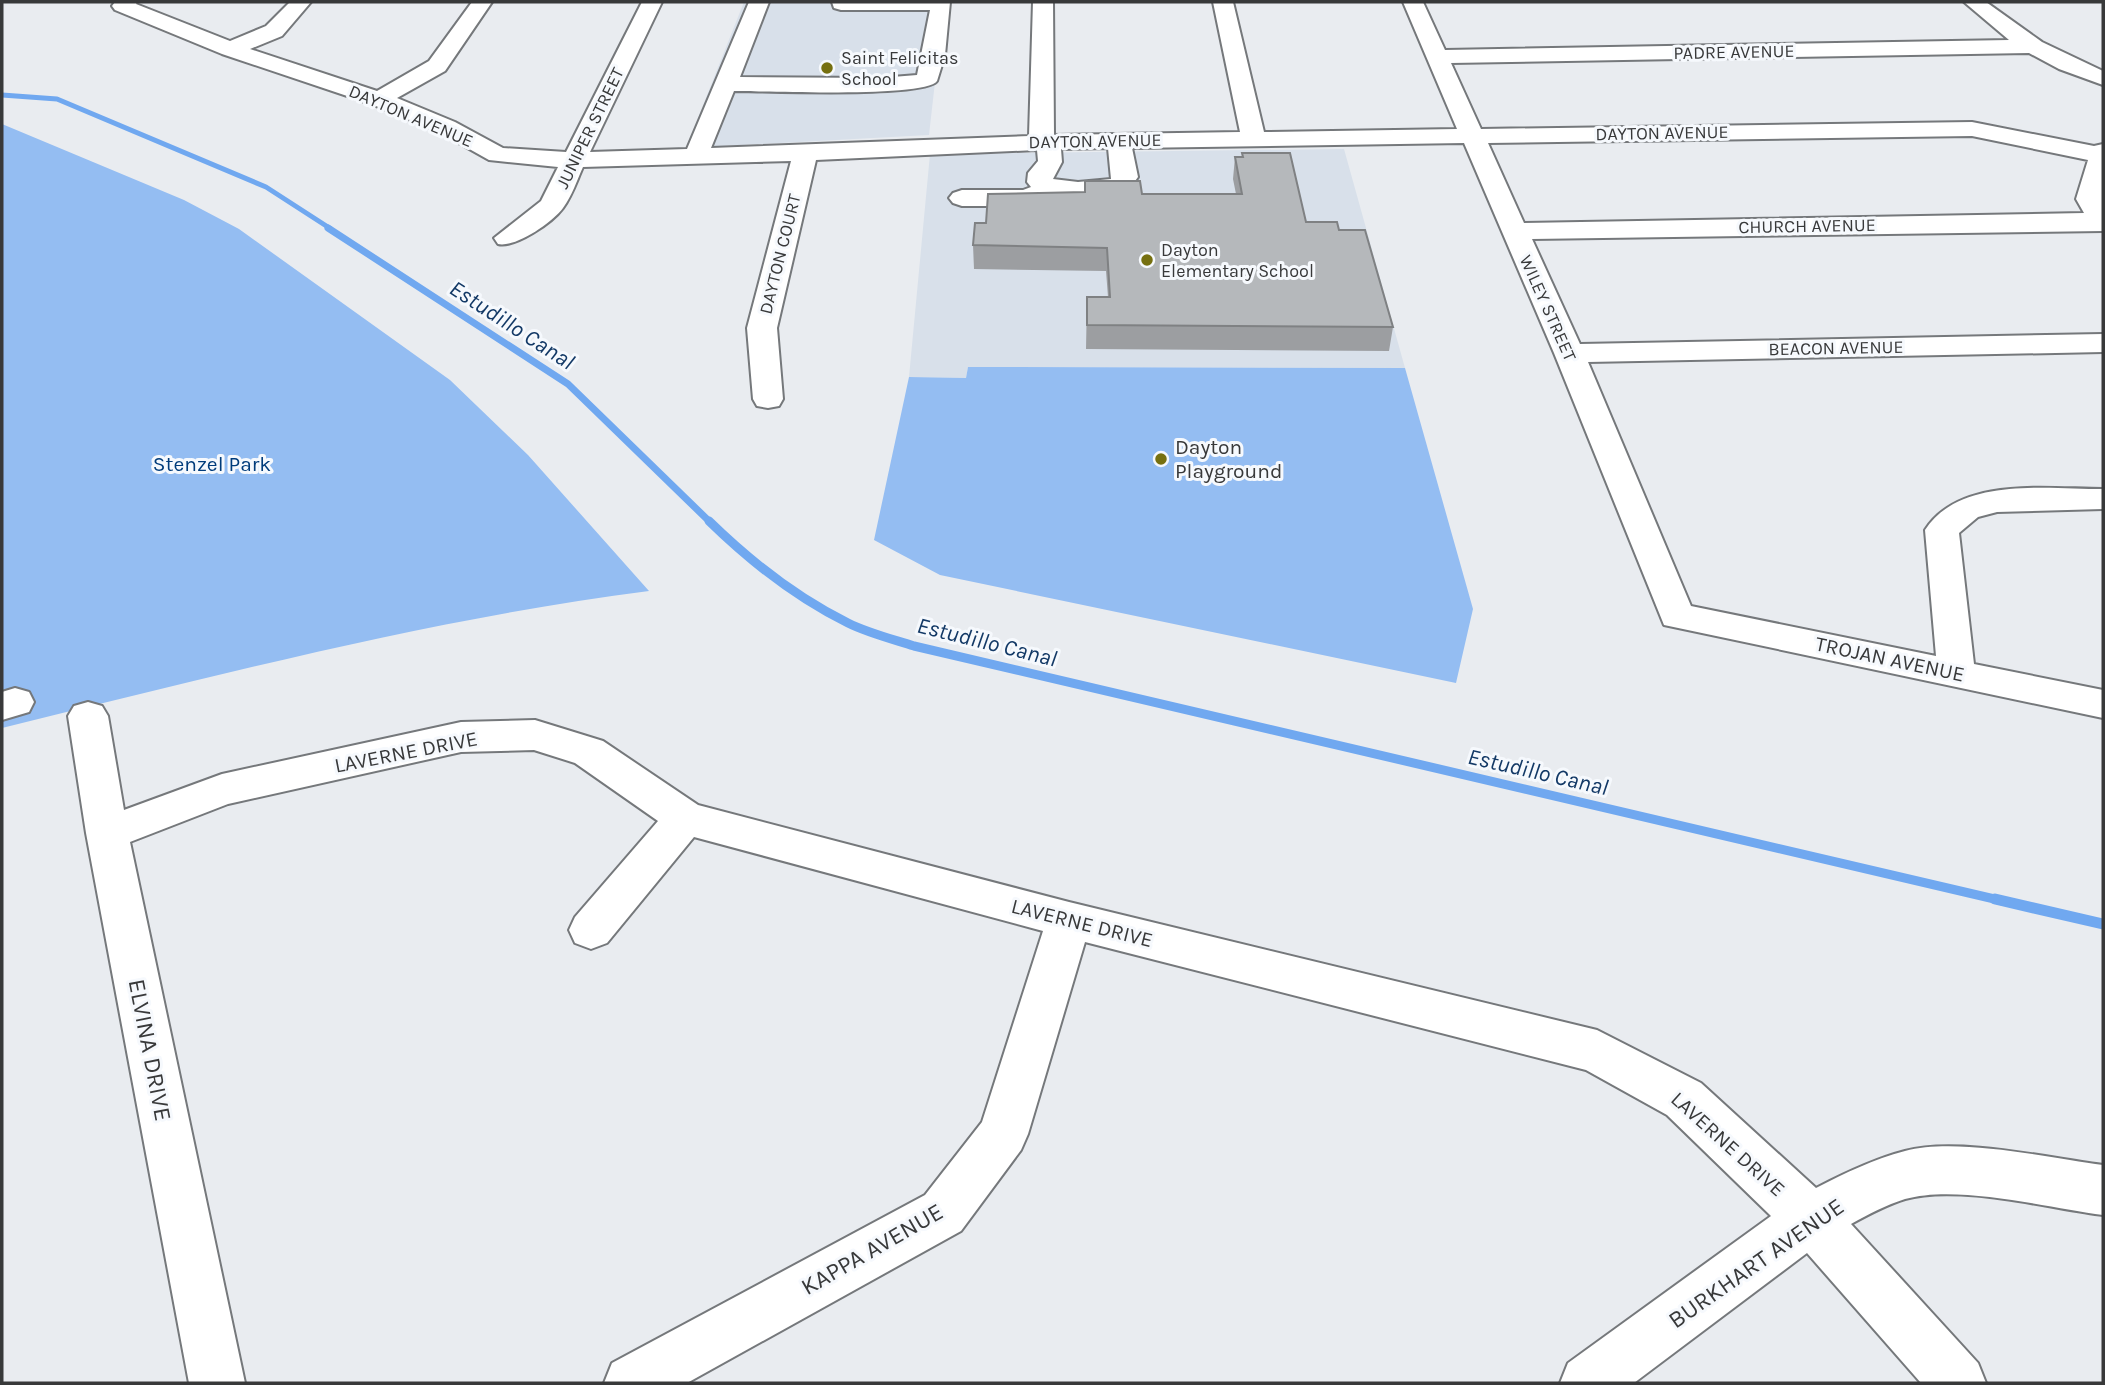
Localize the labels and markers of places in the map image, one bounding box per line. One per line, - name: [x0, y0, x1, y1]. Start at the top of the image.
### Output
- place label: Saint Felicitas School: [841, 47, 958, 90]
- marker: Saint Felicitas School: [819, 60, 835, 76]
- place label: Dayton Elementary School: [1161, 239, 1314, 282]
- marker: Dayton Elementary School: [1139, 252, 1155, 268]
- place label: Dayton Playground: [1175, 435, 1282, 483]
- marker: Dayton Playground: [1153, 451, 1169, 467]

